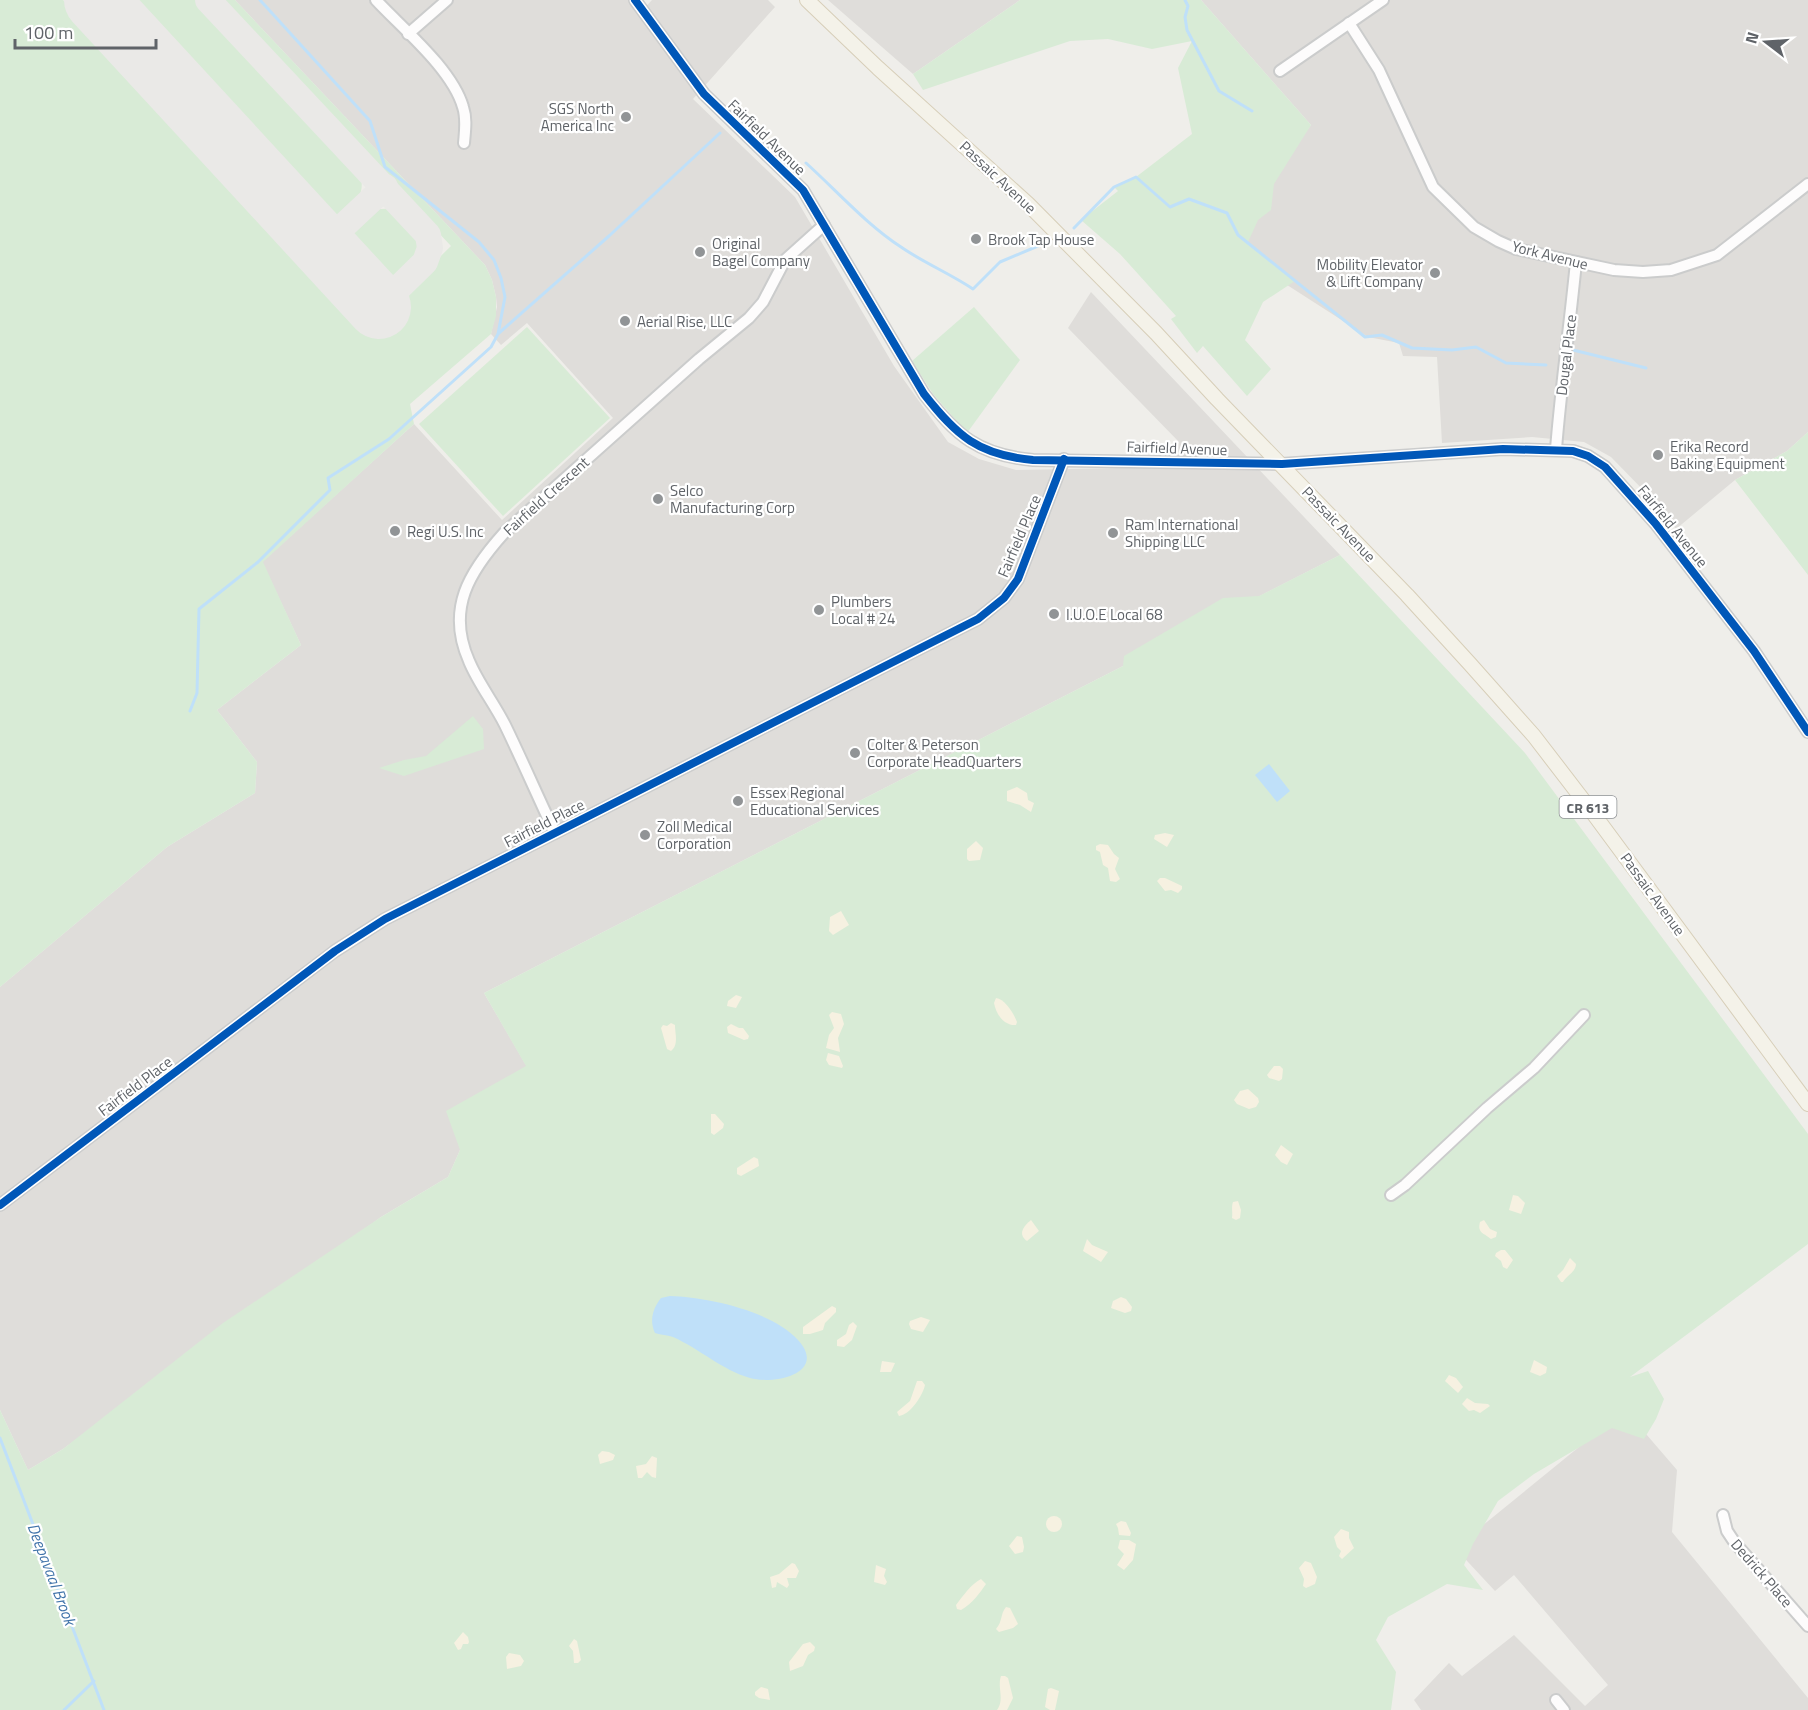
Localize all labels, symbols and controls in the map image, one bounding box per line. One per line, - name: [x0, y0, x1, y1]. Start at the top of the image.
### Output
- scale bar: [15, 12, 156, 50]
- north arrow: [1736, 12, 1796, 72]
- text: 100 m: [24, 19, 73, 46]
- text: N: [1739, 29, 1765, 46]
- street label: Fairfield Avenue: [723, 94, 811, 180]
- place label: SGS North America Inc: [541, 97, 614, 137]
- marker: SGS North America Inc: [619, 110, 633, 124]
- street label: Passaic Avenue: [954, 135, 1042, 219]
- place label: Brook Tap House: [988, 228, 1094, 251]
- place label: Original Bagel Company: [712, 232, 810, 272]
- marker: Brook Tap House: [969, 232, 983, 246]
- street label: York Avenue: [1510, 234, 1590, 276]
- marker: Original Bagel Company: [693, 245, 707, 259]
- place label: Mobility Elevator & Lift Company: [1317, 253, 1423, 293]
- marker: Mobility Elevator & Lift Company: [1428, 266, 1442, 280]
- place label: Aerial Rise, LLC: [637, 310, 732, 333]
- street label: Dougal Place: [1550, 313, 1582, 397]
- marker: Aerial Rise, LLC: [618, 314, 632, 328]
- street label: Fairfield Avenue: [1126, 435, 1228, 461]
- place label: Erika Record Baking Equipment: [1670, 435, 1786, 475]
- marker: Erika Record Baking Equipment: [1651, 448, 1665, 462]
- street label: Fairfield Crescent: [498, 451, 595, 541]
- place label: Selco Manufacturing Corp: [670, 479, 795, 519]
- street label: Fairfield Avenue: [1632, 480, 1714, 572]
- street label: Passaic Avenue: [1297, 481, 1381, 567]
- street label: Fairfield Place: [991, 491, 1047, 581]
- marker: Selco Manufacturing Corp: [651, 492, 665, 506]
- place label: Ram International Shipping LLC: [1125, 513, 1238, 553]
- place label: Regi U.S. Inc: [407, 520, 484, 543]
- marker: Regi U.S. Inc: [388, 524, 402, 538]
- marker: Ram International Shipping LLC: [1106, 526, 1120, 540]
- place label: Plumbers Local # 24: [831, 590, 895, 630]
- marker: Plumbers Local # 24: [812, 603, 826, 617]
- place label: I.U.O.E Local 68: [1066, 603, 1163, 626]
- marker: I.U.O.E Local 68: [1047, 607, 1061, 621]
- place label: Colter & Peterson Corporate HeadQuarters: [867, 733, 1021, 773]
- marker: Colter & Peterson Corporate HeadQuarters: [848, 746, 862, 760]
- place label: Essex Regional Educational Services: [750, 781, 879, 821]
- street label: Fairfield Place: [500, 793, 588, 853]
- marker: Essex Regional Educational Services: [731, 794, 745, 808]
- road number: CR 613: [1560, 796, 1616, 818]
- place label: Zoll Medical Corporation: [657, 815, 732, 855]
- marker: Zoll Medical Corporation: [638, 828, 652, 842]
- street label: Passaic Avenue: [1615, 848, 1691, 940]
- street label: Fairfield Place: [93, 1050, 177, 1122]
- water label: Deepavaal Brook: [22, 1520, 83, 1630]
- street label: Dedrick Place: [1726, 1534, 1798, 1612]

